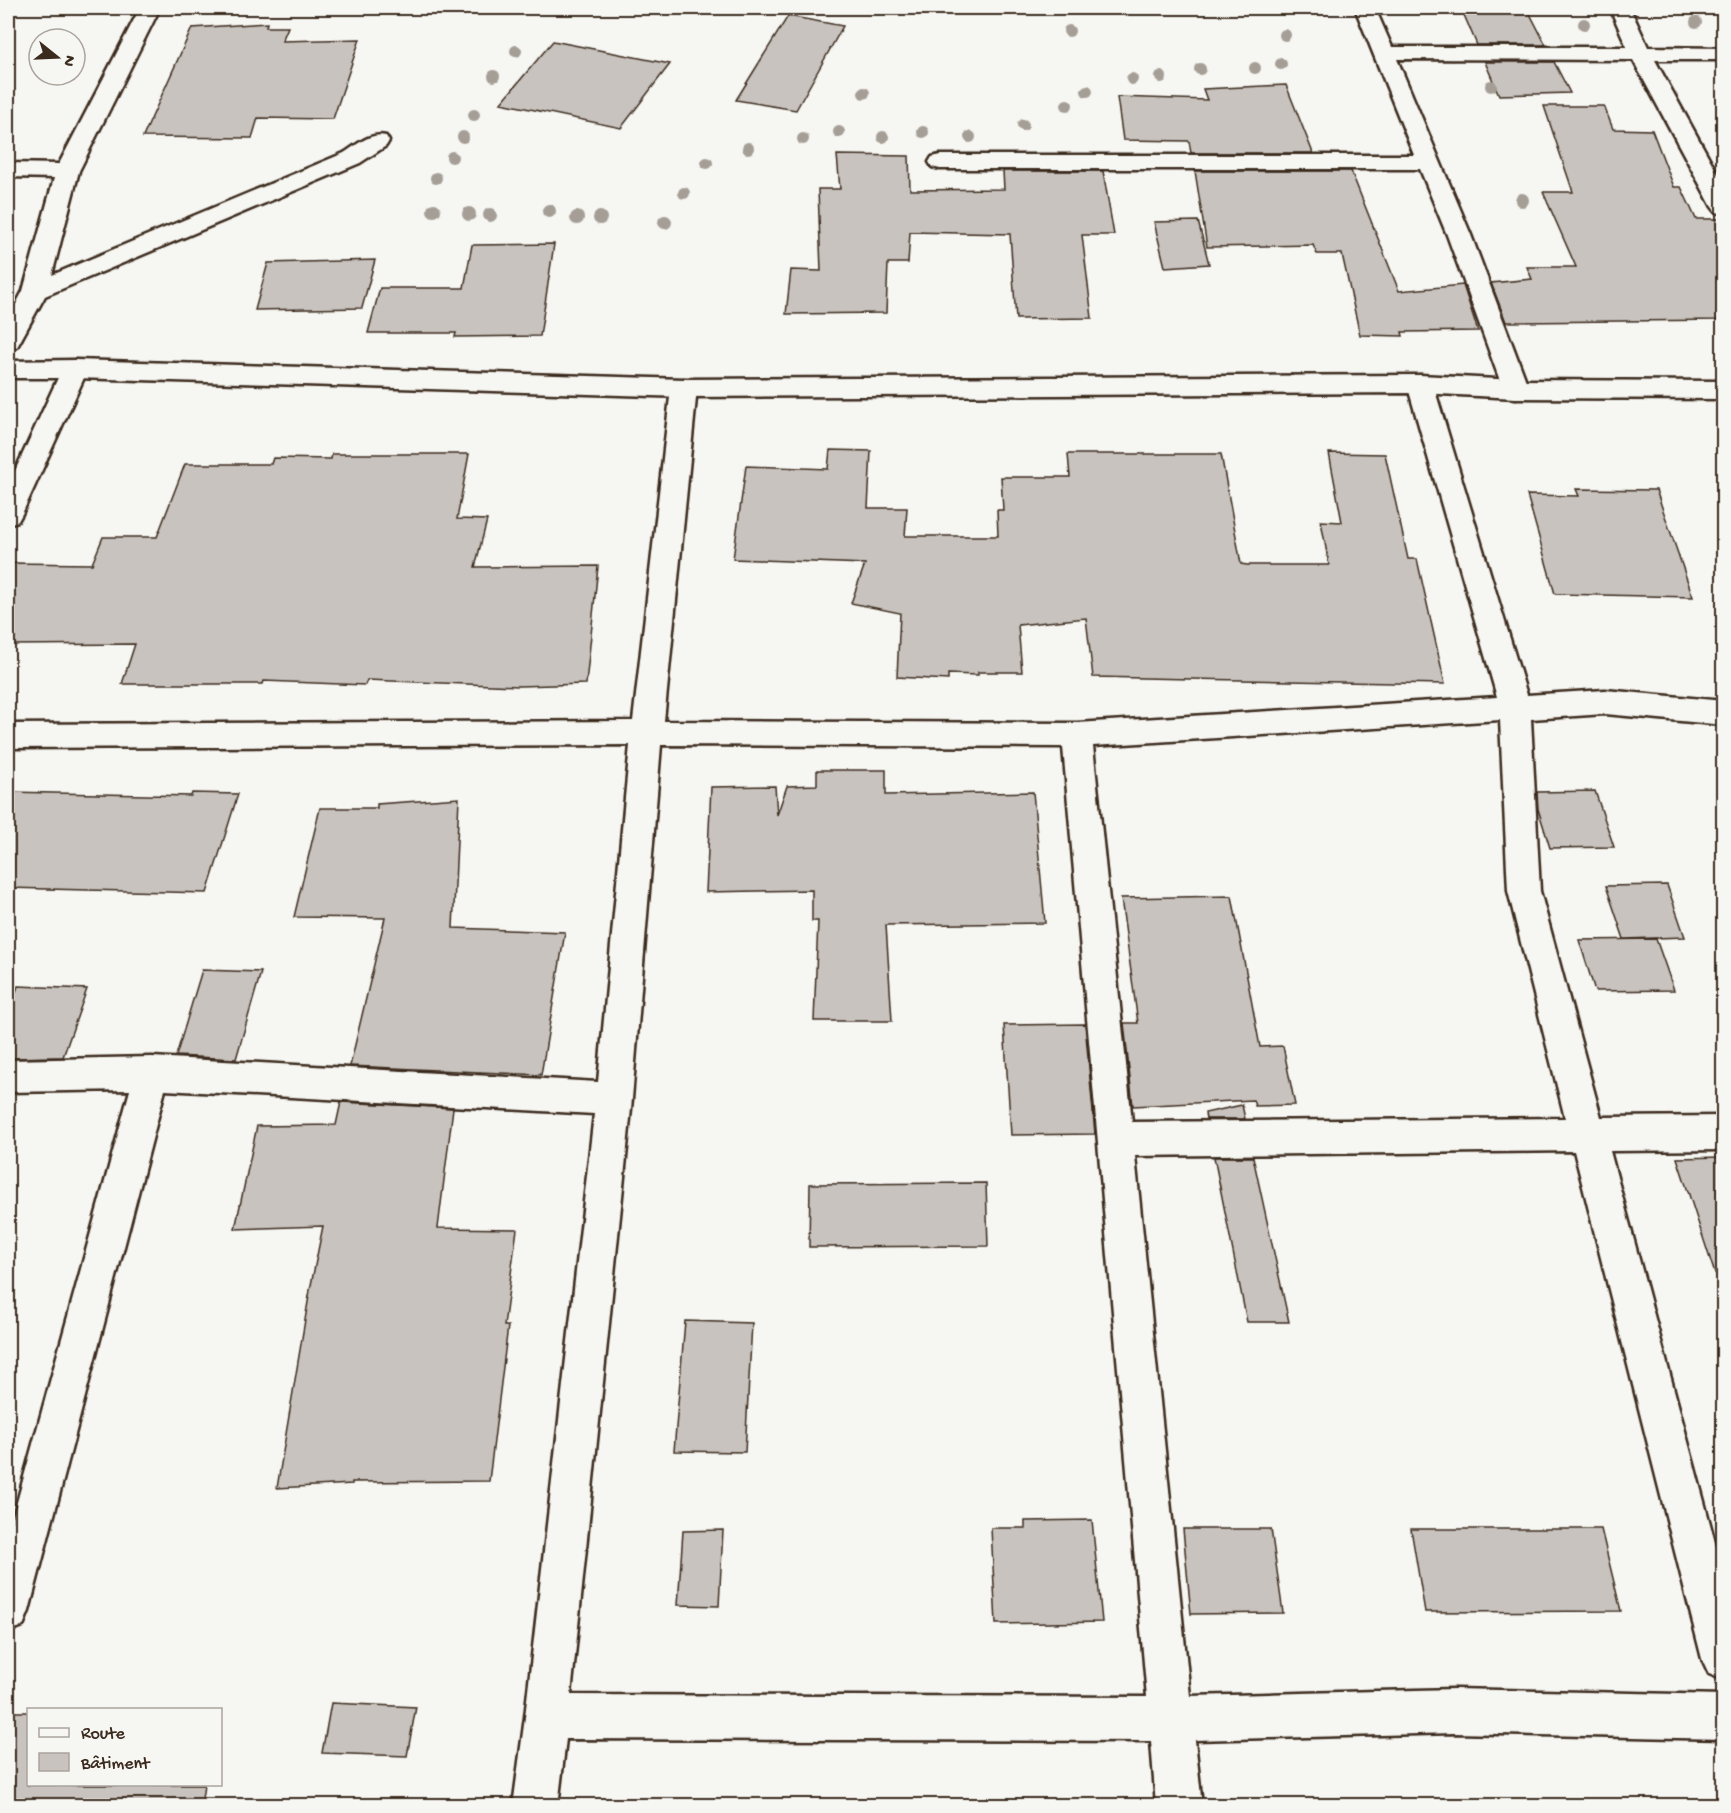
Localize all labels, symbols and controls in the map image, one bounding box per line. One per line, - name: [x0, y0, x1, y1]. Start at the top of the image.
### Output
- north arrow: [27, 27, 87, 87]
- text: N: [57, 53, 79, 69]
- legend: [27, 1708, 222, 1786]
- text: Route: [81, 1724, 126, 1745]
- text: Bâtiment: [80, 1754, 151, 1775]

